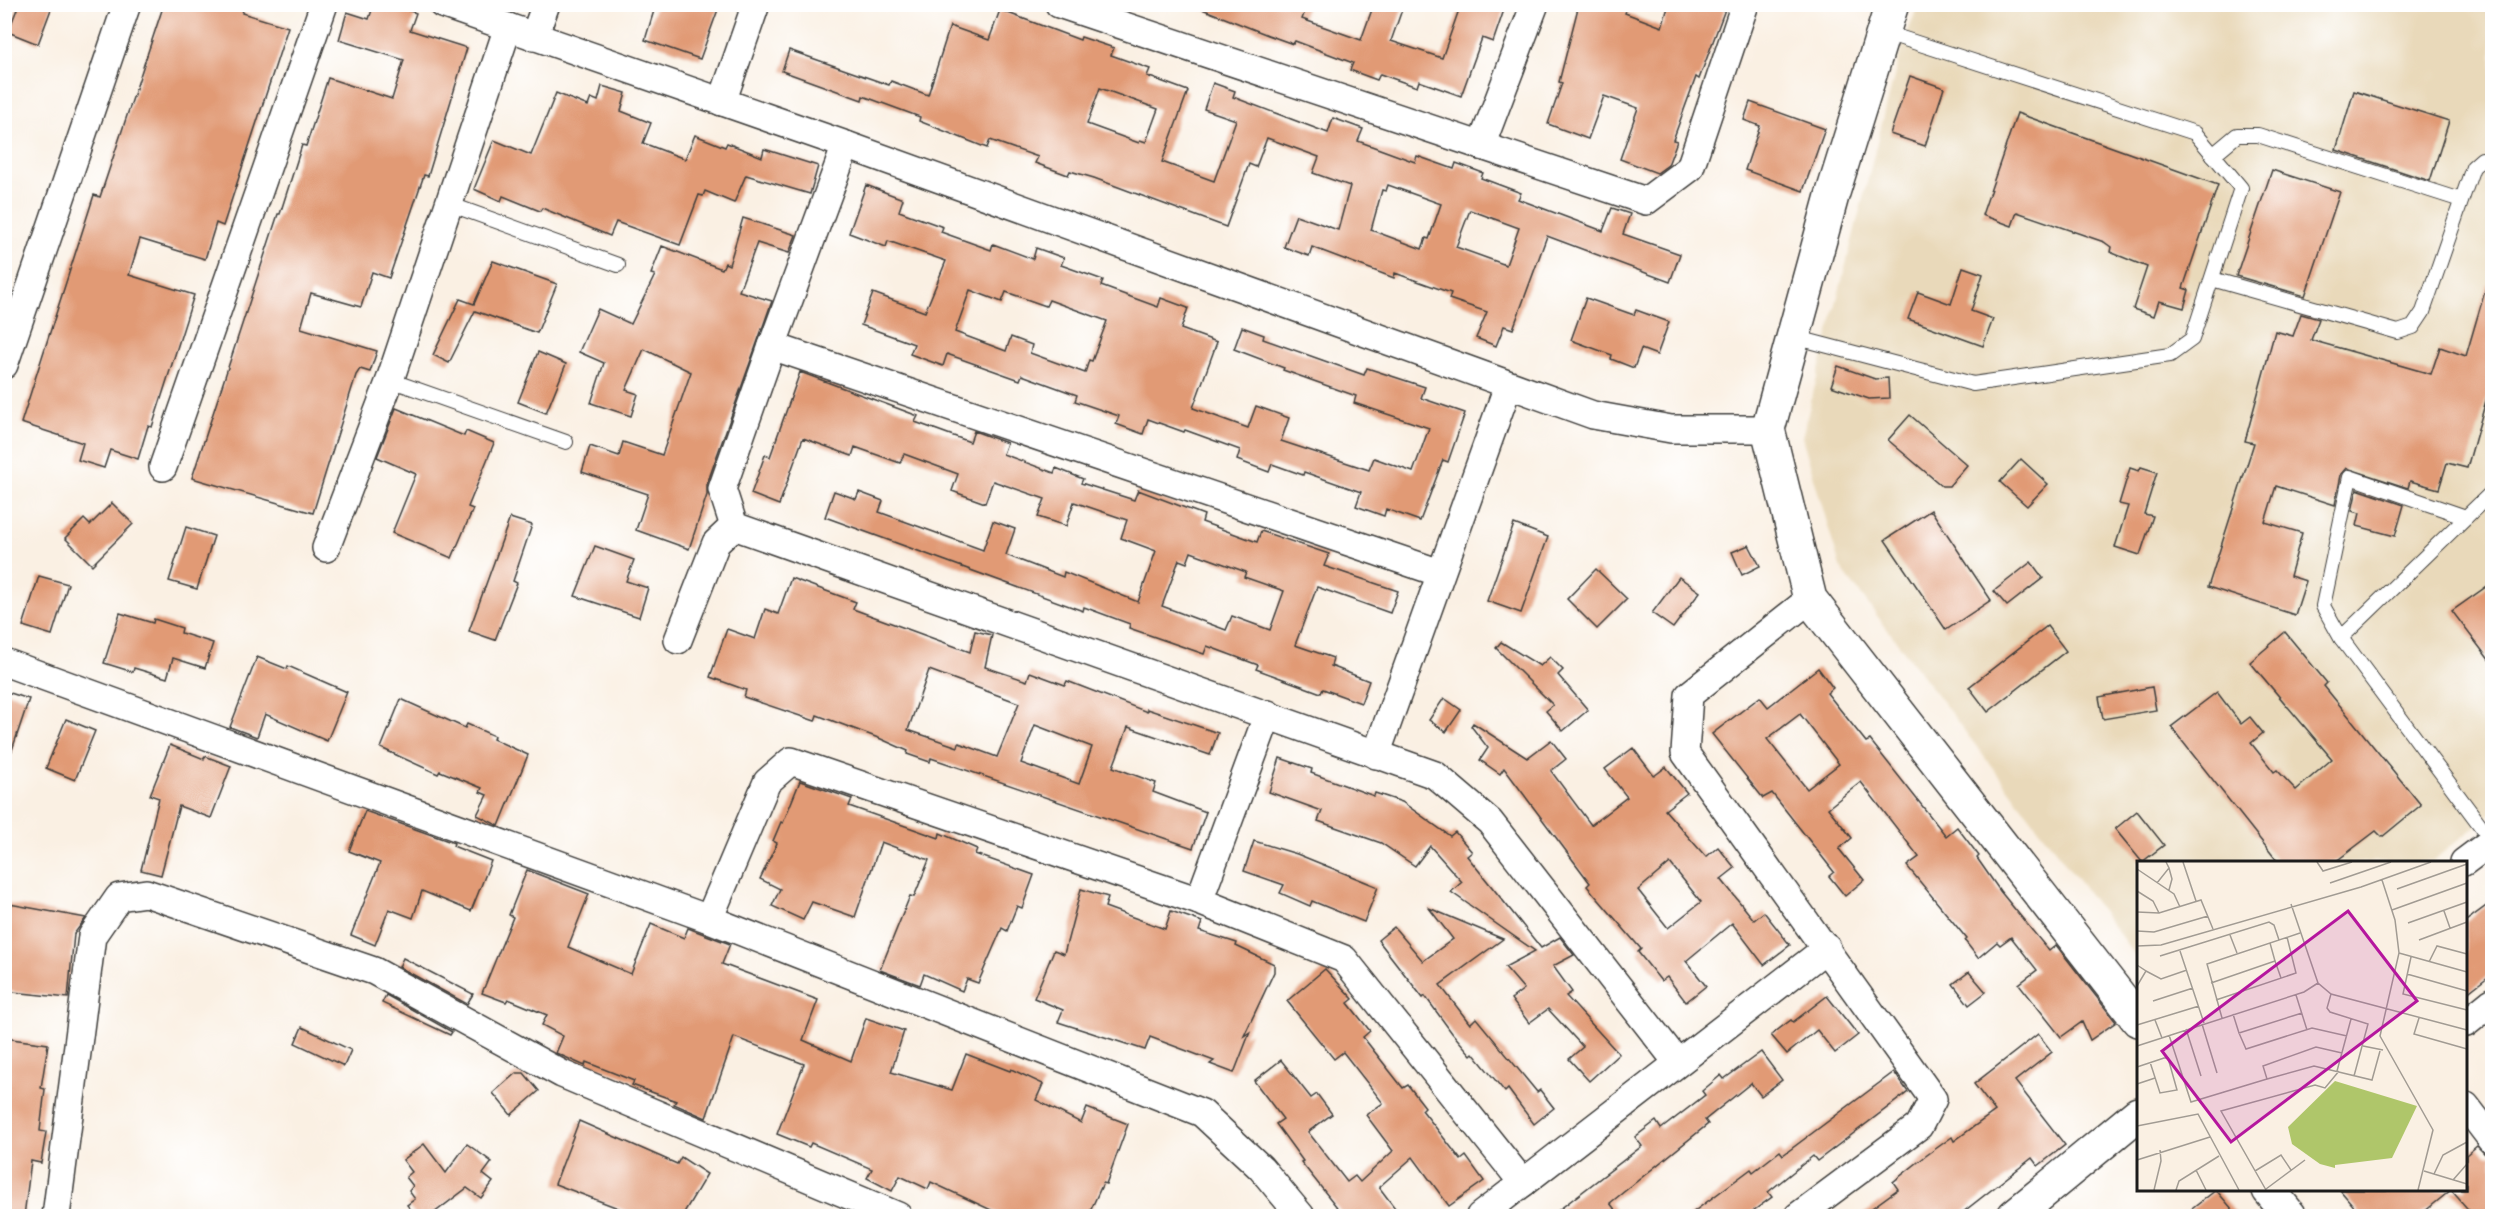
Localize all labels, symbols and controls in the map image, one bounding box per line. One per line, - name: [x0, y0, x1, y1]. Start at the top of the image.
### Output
- inset map: [2137, 861, 2467, 1191]

